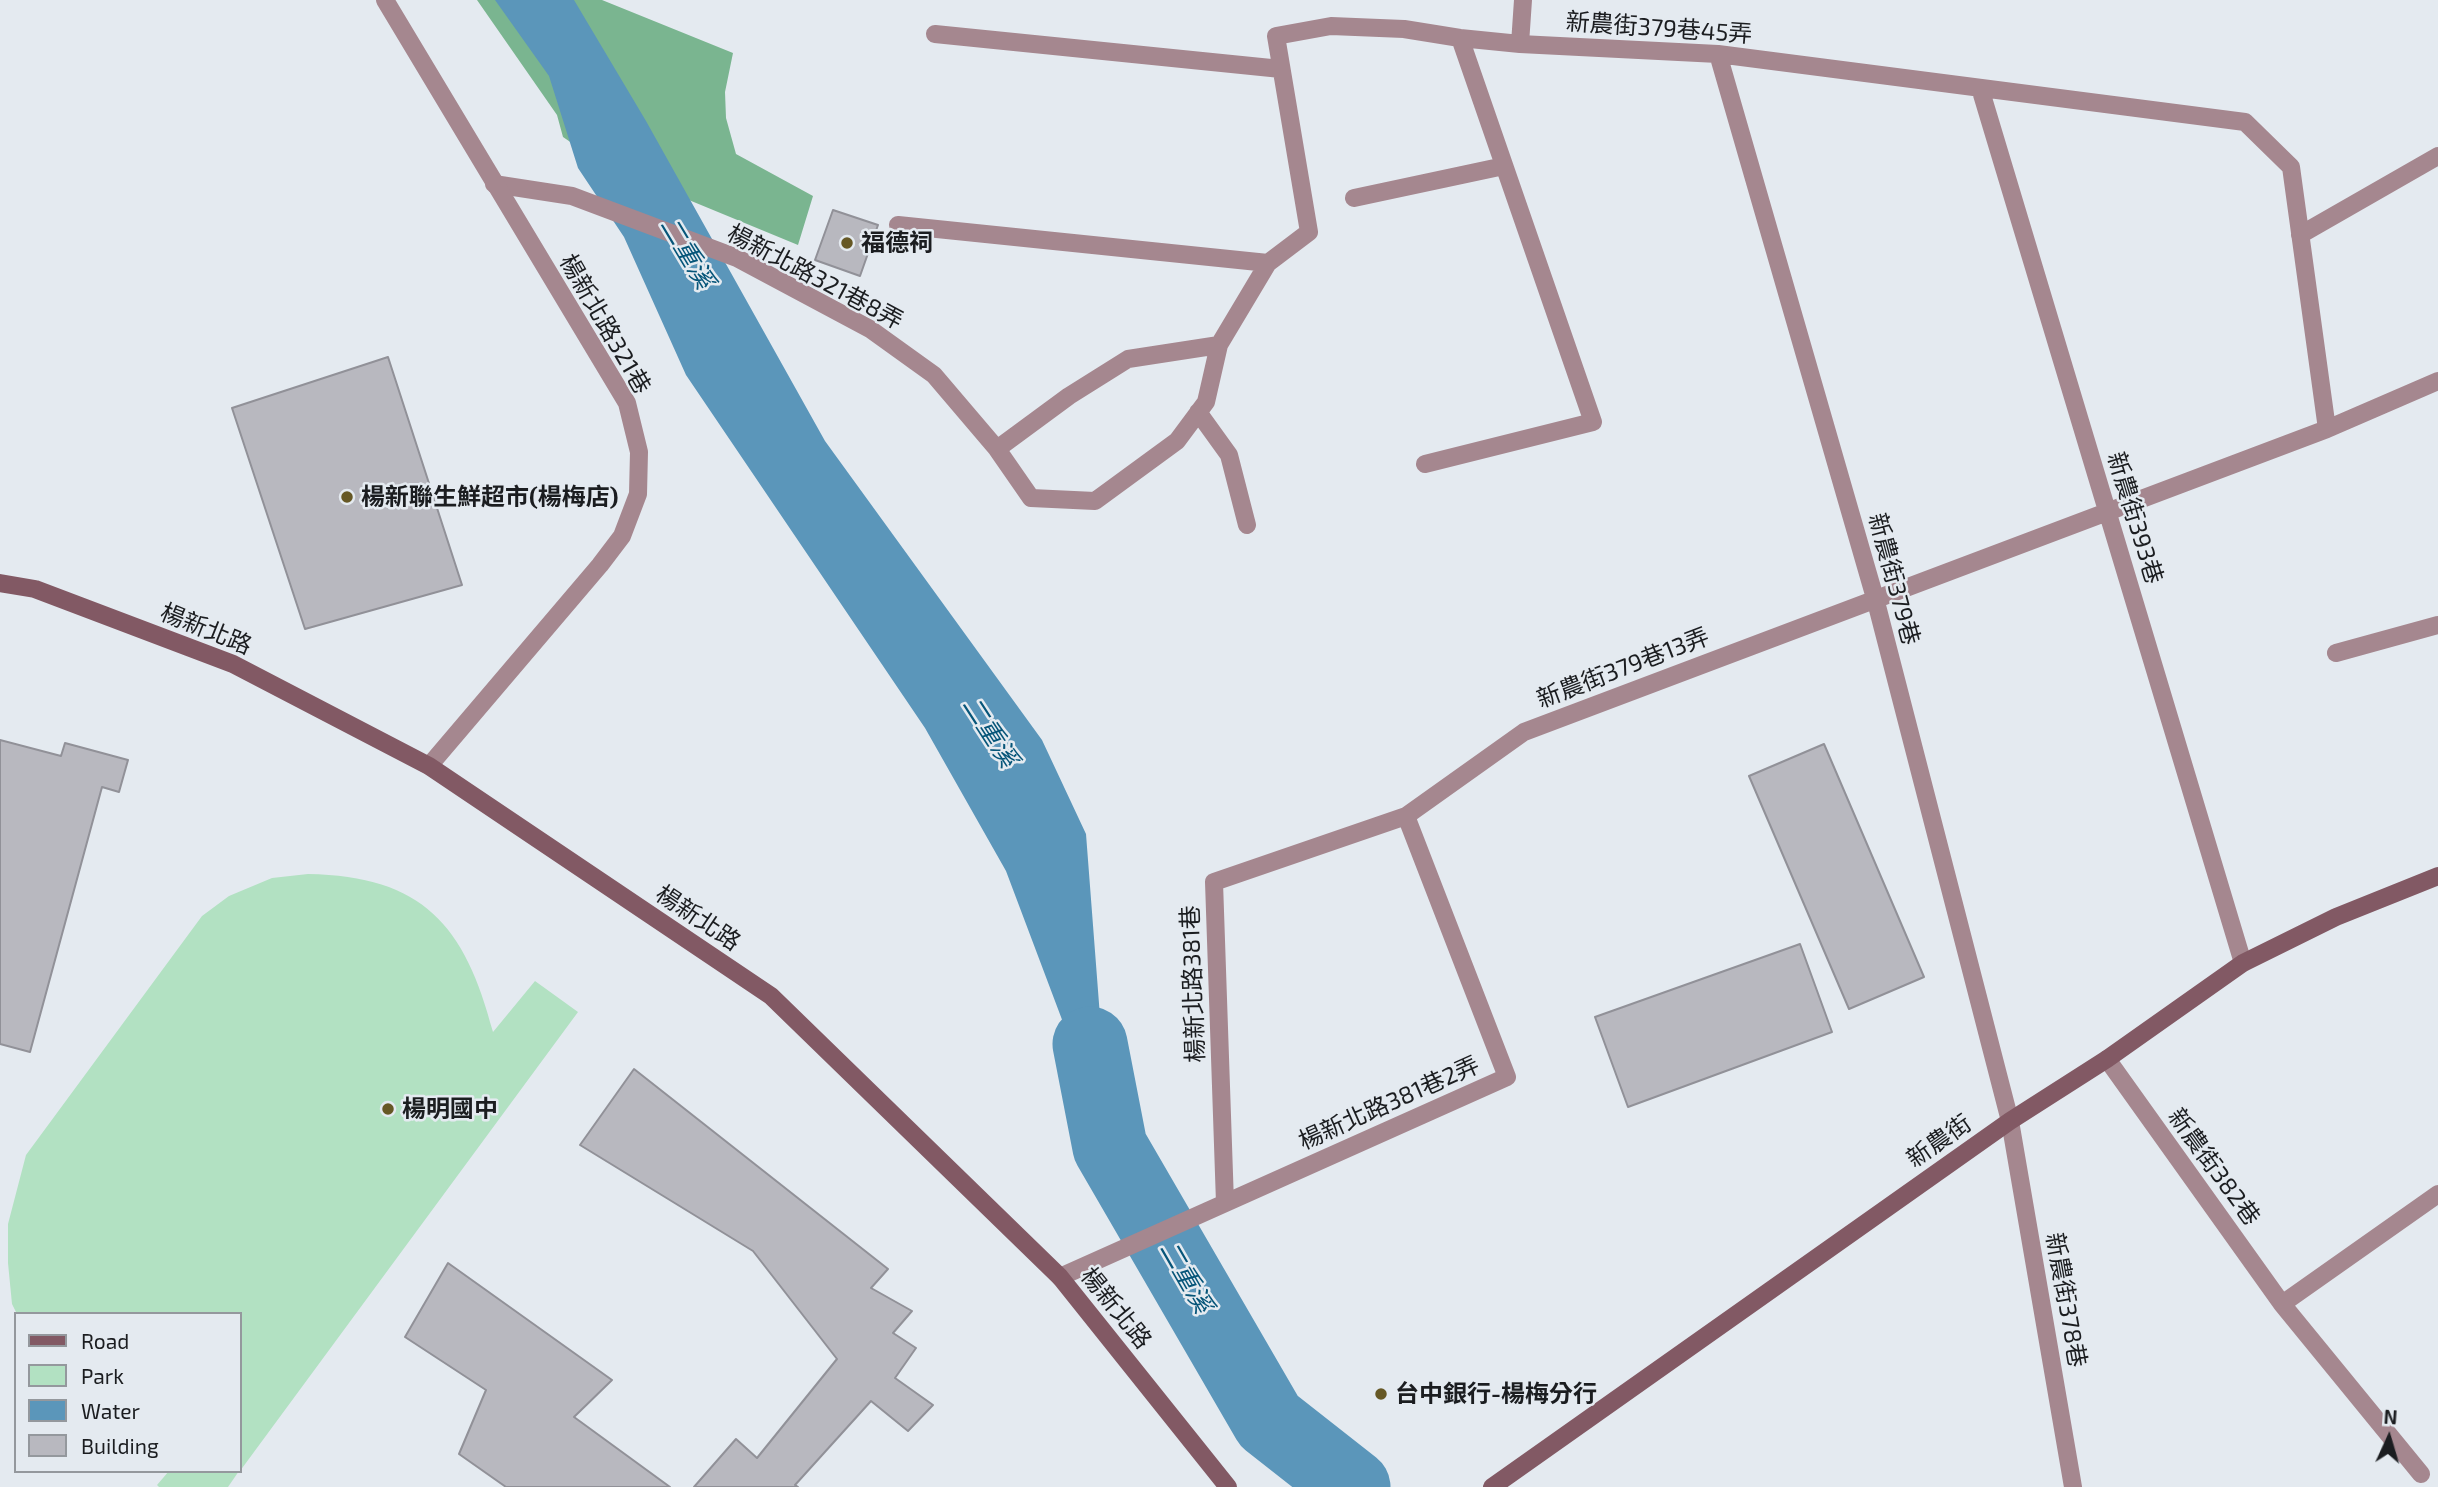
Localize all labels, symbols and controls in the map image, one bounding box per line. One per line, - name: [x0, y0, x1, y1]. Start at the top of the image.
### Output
- street label: 新農街379巷45弄: [1565, 7, 1753, 49]
- water label: 二重溪: [654, 212, 720, 294]
- street label: 楊新北路321巷8弄: [722, 219, 908, 335]
- place label: 福德祠: [861, 229, 933, 257]
- marker: 福德祠: [839, 235, 855, 251]
- street label: 楊新北路321巷: [553, 249, 657, 399]
- street label: 新農街393巷: [2101, 449, 2169, 587]
- place label: 楊新聯生鮮超市(楊梅店): [361, 483, 619, 511]
- marker: 楊新聯生鮮超市(楊梅店): [339, 489, 355, 505]
- street label: 新農街379巷: [1863, 510, 1925, 648]
- street label: 楊新北路: [156, 598, 256, 660]
- street label: 新農街379巷13弄: [1533, 622, 1713, 714]
- water label: 二重溪: [956, 691, 1024, 773]
- street label: 楊新北路: [650, 879, 746, 957]
- street label: 楊新北路381巷: [1176, 905, 1210, 1063]
- street label: 楊新北路381巷2弄: [1294, 1050, 1484, 1156]
- place label: 楊明國中: [402, 1095, 498, 1123]
- marker: 楊明國中: [380, 1101, 396, 1117]
- street label: 新農街382巷: [2162, 1103, 2266, 1231]
- street label: 新農街: [1901, 1109, 1977, 1173]
- street label: 新農街378巷: [2040, 1230, 2092, 1370]
- water label: 二重溪: [1153, 1235, 1219, 1319]
- street label: 楊新北路: [1075, 1262, 1157, 1354]
- legend: [14, 1312, 242, 1473]
- text: Road: [81, 1328, 129, 1353]
- text: Park: [81, 1363, 124, 1388]
- place label: 台中銀行-楊梅分行: [1395, 1380, 1597, 1408]
- marker: 台中銀行-楊梅分行: [1373, 1386, 1389, 1402]
- text: Water: [81, 1398, 140, 1423]
- north arrow: [2354, 1403, 2424, 1473]
- text: N: [2383, 1405, 2398, 1429]
- text: Building: [81, 1433, 159, 1458]

